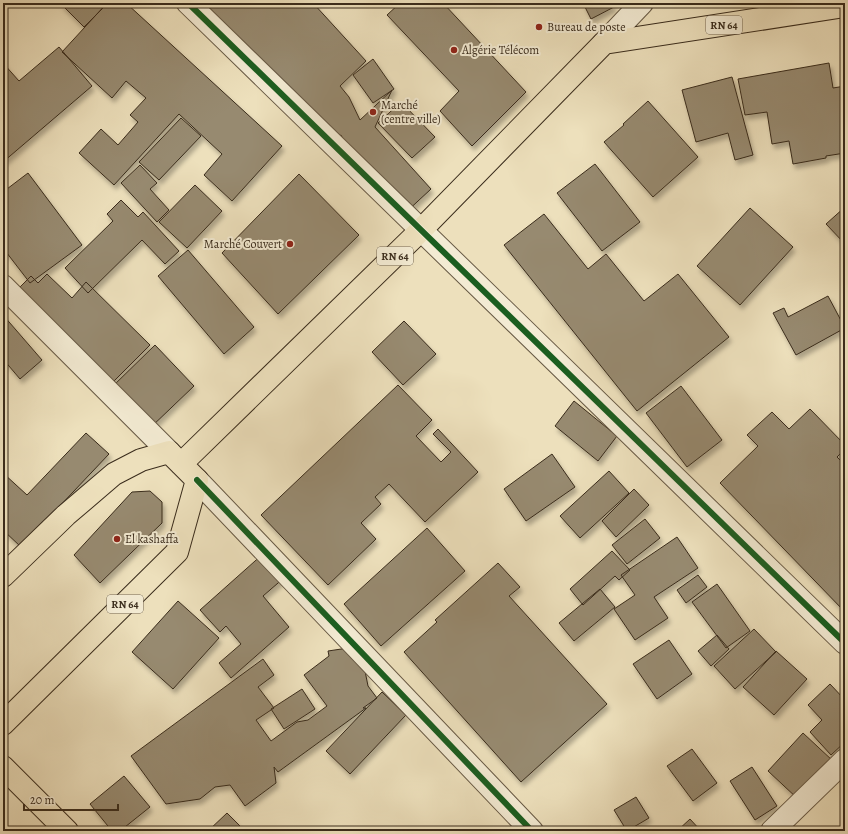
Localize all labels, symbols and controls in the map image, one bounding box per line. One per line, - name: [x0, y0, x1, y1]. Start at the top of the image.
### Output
- road number: RN 64: [706, 16, 742, 34]
- place label: Bureau de poste: [547, 19, 626, 35]
- marker: Bureau de poste: [534, 22, 544, 32]
- place label: Algérie Télécom: [461, 42, 539, 58]
- marker: Algérie Télécom: [449, 45, 459, 55]
- place label: Marché (centre ville): [381, 97, 441, 127]
- marker: Marché (centre ville): [368, 107, 378, 117]
- place label: Marché Couvert: [204, 236, 282, 252]
- marker: Marché Couvert: [285, 239, 295, 249]
- road number: RN 64: [377, 247, 413, 265]
- place label: El kashaffa: [125, 531, 179, 547]
- marker: El kashaffa: [112, 534, 122, 544]
- road number: RN 64: [107, 595, 143, 613]
- scale bar: [24, 786, 118, 812]
- text: 20 m: [30, 792, 54, 808]

